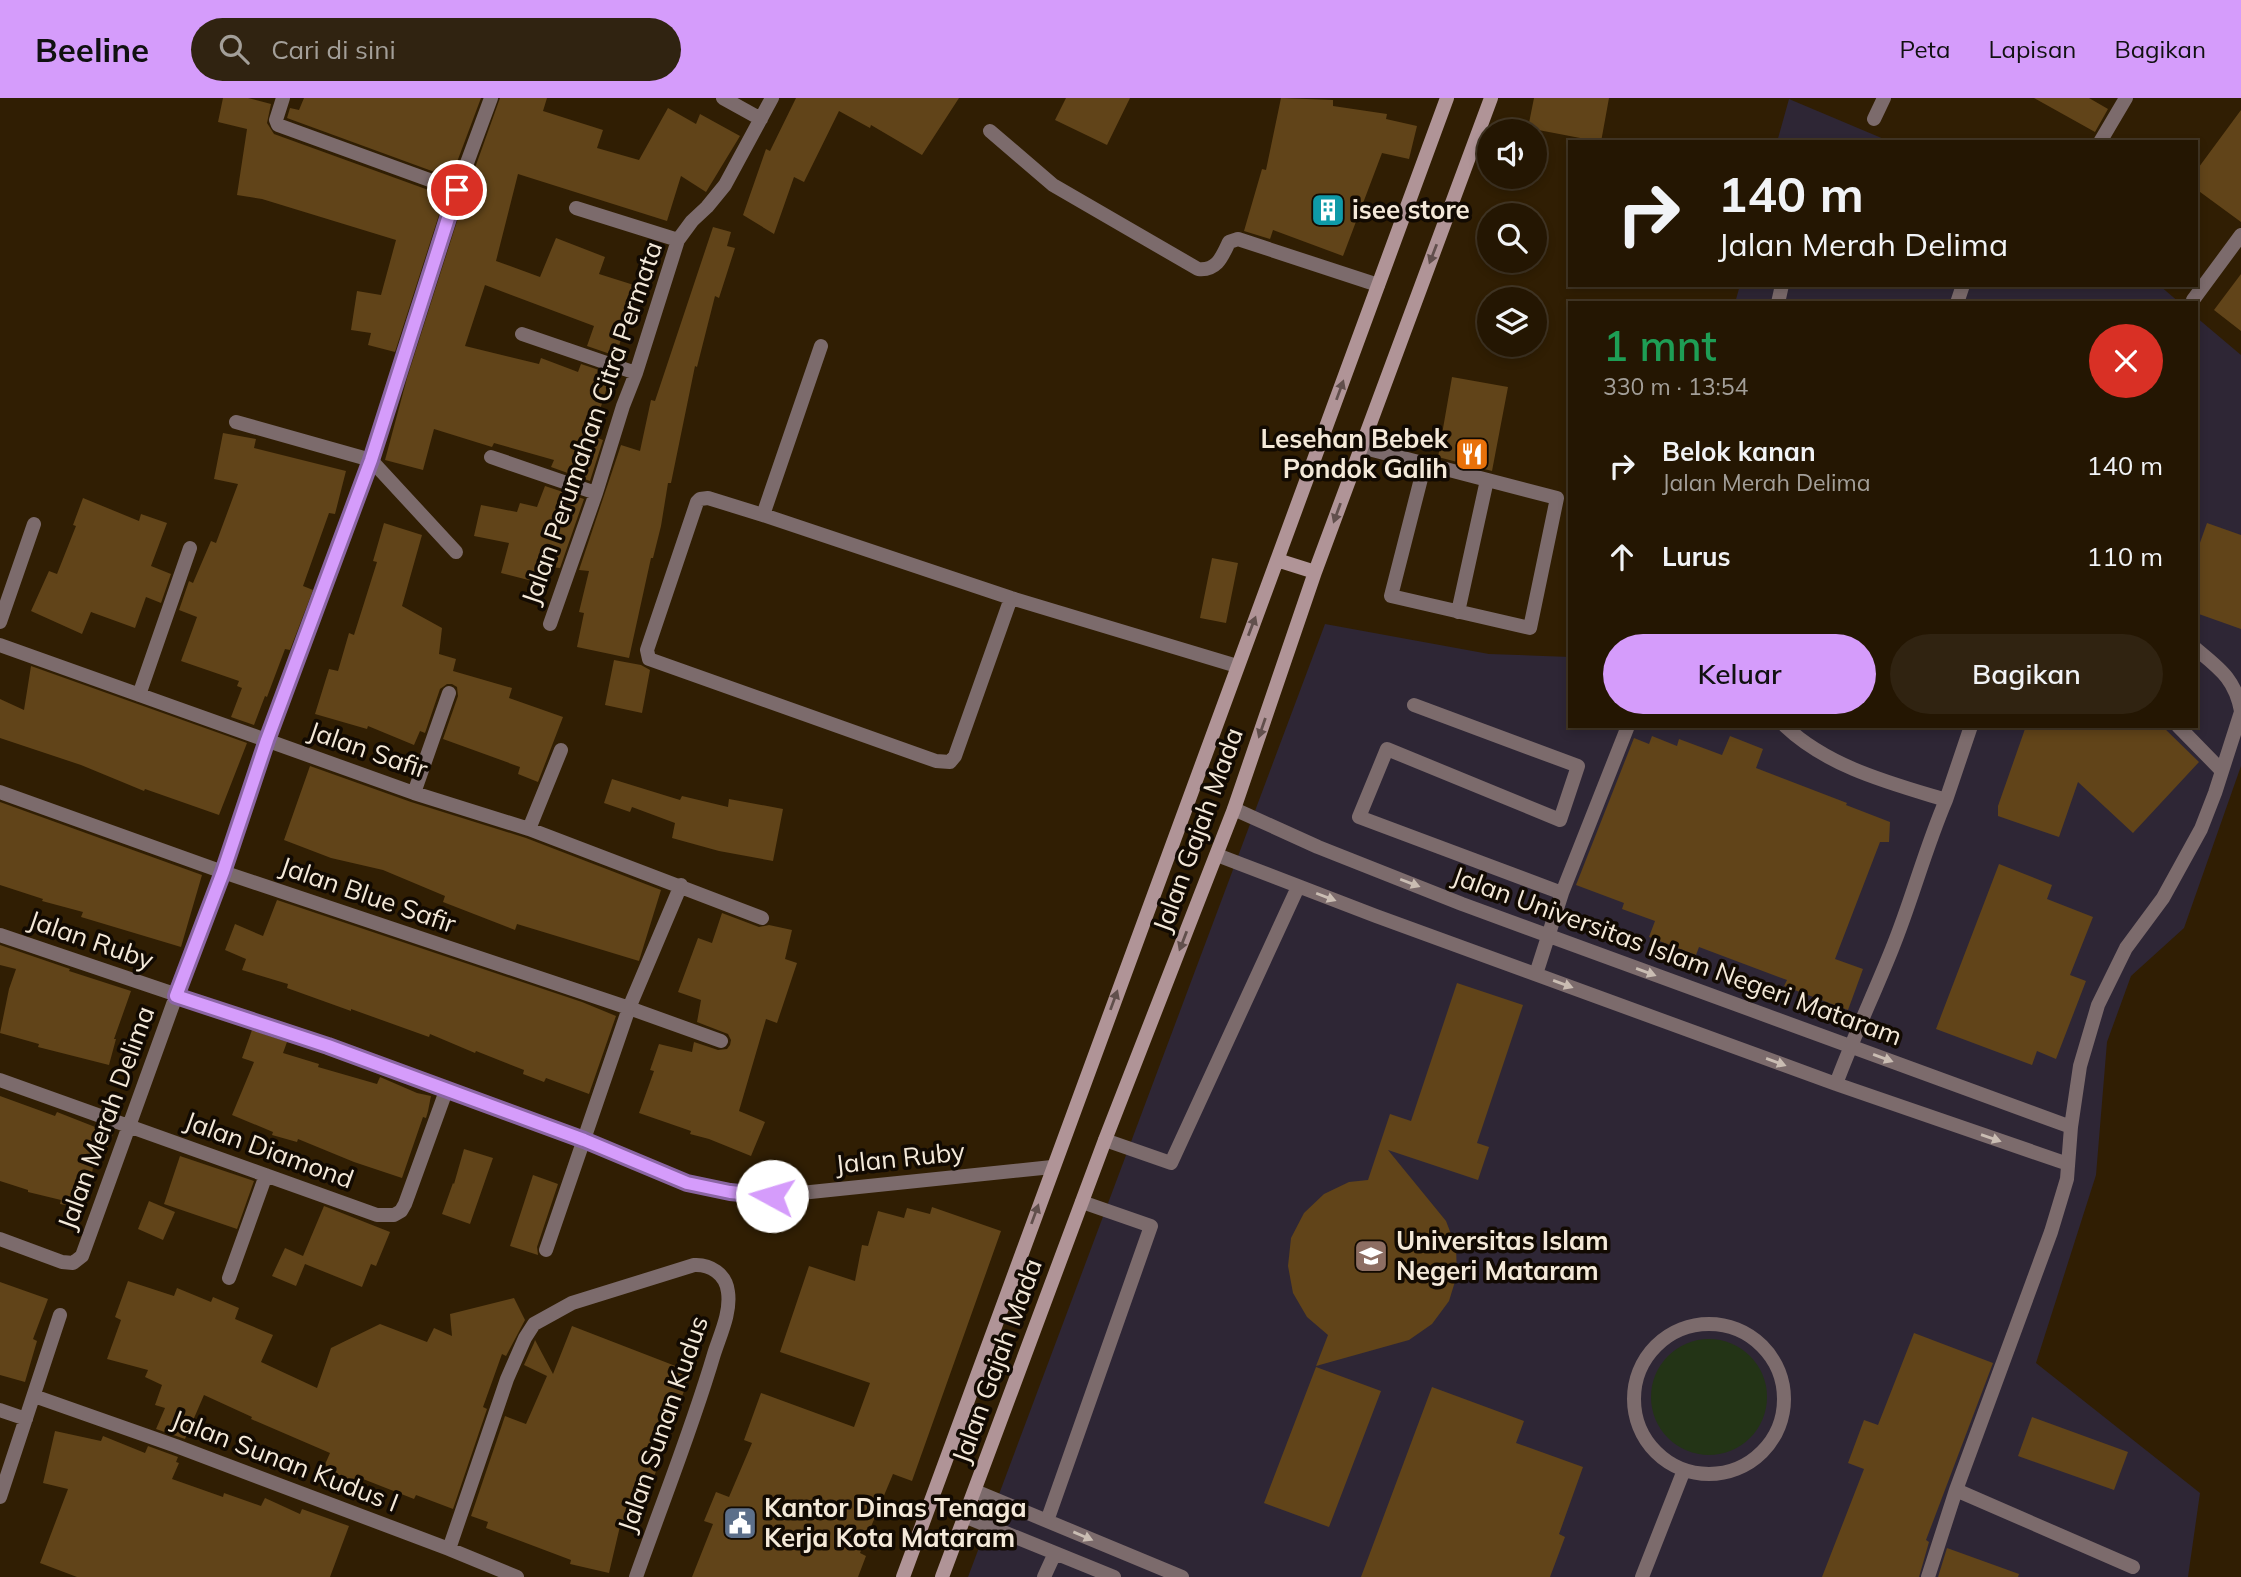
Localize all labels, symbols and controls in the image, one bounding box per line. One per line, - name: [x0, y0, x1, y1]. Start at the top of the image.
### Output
- search box: [191, 18, 681, 81]
- text: Beeline: [35, 29, 149, 70]
- icon: search: [215, 30, 253, 68]
- text: Cari di sini: [271, 33, 396, 66]
- text: Peta: [1899, 34, 1950, 64]
- text: Lapisan: [1988, 34, 2076, 64]
- text: Bagikan: [2114, 34, 2206, 64]
- map controls: [1477, 119, 1547, 357]
- button: sound: [1477, 119, 1547, 189]
- pin: [427, 160, 487, 220]
- text: 140 m: [1718, 163, 1864, 224]
- icon: right: [1603, 168, 1694, 259]
- icon: arrive: [438, 171, 476, 209]
- building icon: isee store: [1309, 191, 1347, 229]
- place label: isee store: [1352, 193, 1470, 226]
- button: search: [1477, 203, 1547, 273]
- text: Jalan Merah Delima: [1718, 224, 2008, 264]
- street label: Jalan Perumahan Citra Permata: [514, 237, 669, 609]
- one-way arrow: [1427, 243, 1438, 264]
- button: layers: [1477, 287, 1547, 357]
- text: 1 mnt: [1603, 319, 1717, 372]
- button: close: [2089, 324, 2163, 398]
- text: 330 m · 13:54: [1603, 372, 1748, 401]
- one-way arrow: [1334, 379, 1345, 400]
- place label: Lesehan Bebek Pondok Galih: [1261, 422, 1449, 485]
- restaurant icon: Lesehan Bebek Pondok Galih: [1453, 435, 1491, 473]
- text: Belok kanan: [1662, 435, 1816, 468]
- icon: right: [1603, 447, 1641, 485]
- text: 140 m: [2087, 449, 2163, 482]
- text: Jalan Merah Delima: [1662, 468, 1871, 497]
- one-way arrow: [1331, 502, 1342, 523]
- icon: ahead: [1603, 538, 1641, 576]
- text: Lurus: [1662, 540, 1731, 573]
- text: 110 m: [2087, 540, 2163, 573]
- one-way arrow: [1247, 615, 1258, 636]
- button: Keluar: [1603, 634, 1876, 714]
- button: Bagikan: [1890, 634, 2163, 714]
- street label: Jalan Safir: [304, 714, 433, 786]
- one-way arrow: [1256, 717, 1267, 738]
- street label: Jalan Gajah Mada: [1145, 723, 1250, 937]
- street label: Jalan Blue Safir: [276, 849, 461, 940]
- street label: Jalan Universitas Islam Negeri Mataram: [1448, 859, 1906, 1052]
- one-way arrow: [1400, 878, 1421, 889]
- one-way arrow: [1316, 892, 1337, 903]
- street label: Jalan Ruby: [24, 903, 158, 976]
- one-way arrow: [1177, 931, 1188, 952]
- one-way arrow: [1635, 966, 1656, 977]
- one-way arrow: [1552, 979, 1573, 990]
- one-way arrow: [1108, 990, 1119, 1011]
- street label: Jalan Merah Delima: [50, 1001, 161, 1234]
- one-way arrow: [1872, 1053, 1893, 1064]
- one-way arrow: [1766, 1057, 1787, 1068]
- street label: Jalan Diamond: [180, 1104, 358, 1195]
- one-way arrow: [1980, 1133, 2001, 1144]
- street label: Jalan Ruby: [833, 1134, 967, 1181]
- position arrow: [735, 1159, 809, 1233]
- one-way arrow: [1030, 1203, 1041, 1224]
- place label: Universitas Islam Negeri Mataram: [1396, 1224, 1609, 1287]
- school or university icon: Universitas Islam Negeri Mataram: [1352, 1237, 1390, 1275]
- street label: Jalan Gajah Mada: [944, 1254, 1049, 1468]
- street label: Jalan Sunan Kudus: [610, 1311, 715, 1536]
- street label: Jalan Sunan Kudus I: [167, 1402, 403, 1519]
- place label: Kantor Dinas Tenaga Kerja Kota Mataram: [764, 1491, 1027, 1554]
- public building icon: Kantor Dinas Tenaga Kerja Kota Mataram: [721, 1504, 759, 1542]
- one-way arrow: [1073, 1531, 1094, 1542]

